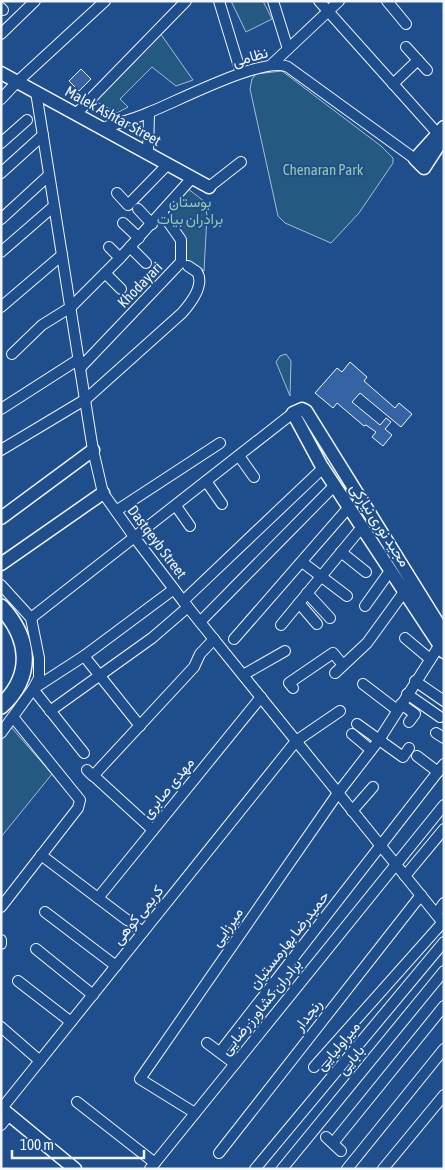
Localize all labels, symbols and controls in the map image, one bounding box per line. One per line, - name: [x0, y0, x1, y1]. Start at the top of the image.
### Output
- street label: نظامی: [230, 43, 270, 72]
- street label: Malek Ashtar Street: [62, 82, 164, 149]
- park label: Chenaran Park: [283, 161, 364, 178]
- park label: بوستان برادران بیات: [157, 193, 223, 228]
- street label: Khodayari: [114, 258, 165, 311]
- street label: مجید نوری نیارکی: [345, 480, 414, 571]
- street label: Dastqeyb Street: [124, 502, 190, 582]
- street label: مهدی صابری: [138, 754, 199, 823]
- street label: کریمی کوهی: [109, 881, 168, 949]
- street label: حمیدرضا بهارمستیان: [245, 887, 333, 993]
- street label: میرزایی: [207, 904, 248, 951]
- street label: برادران کشاورز رضایی: [217, 955, 306, 1059]
- street label: رنجدار: [289, 996, 326, 1035]
- street label: میراولیایی: [312, 1018, 365, 1075]
- street label: بابایی: [334, 1041, 369, 1079]
- scale bar: [12, 1128, 145, 1160]
- text: 100 m: [20, 1136, 54, 1153]

